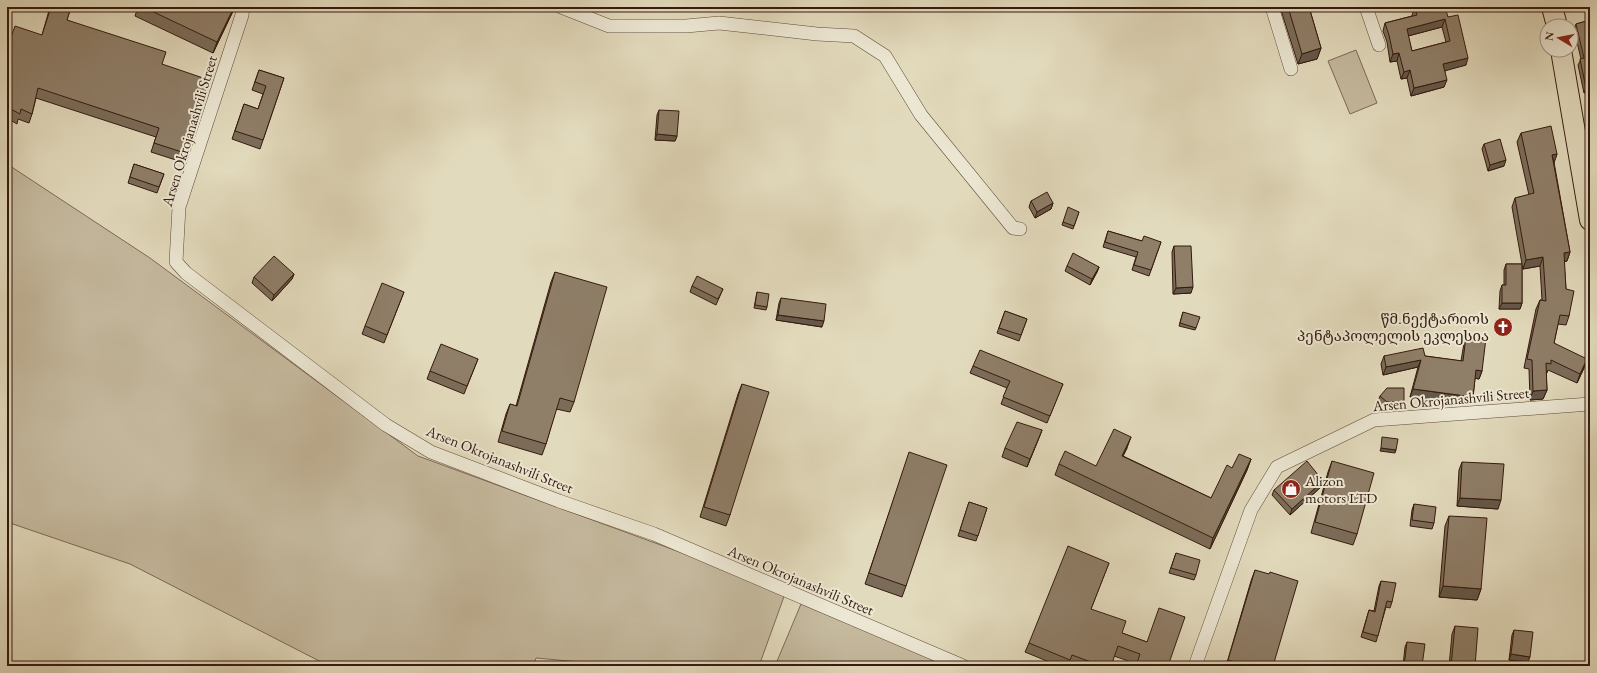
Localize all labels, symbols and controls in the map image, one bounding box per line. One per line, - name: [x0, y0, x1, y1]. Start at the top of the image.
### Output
- north arrow: [1539, 18, 1579, 58]
- text: N: [1541, 31, 1557, 42]
- street label: Arsen Okrojanashvili Street: [157, 53, 221, 210]
- place label: წმ.ნექტარიოს პენტაპოლელის ეკლესია: [1297, 309, 1489, 345]
- church icon: წმ.ნექტარიოს პენტაპოლელის ეკლესია: [1492, 316, 1514, 338]
- street label: Arsen Okrojanashvili Street: [1371, 383, 1530, 415]
- street label: Arsen Okrojanashvili Street: [423, 420, 577, 497]
- place label: Alizon motors LTD: [1304, 471, 1377, 507]
- shop icon: Alizon motors LTD: [1280, 478, 1302, 500]
- street label: Arsen Okrojanashvili Street: [724, 540, 877, 620]

